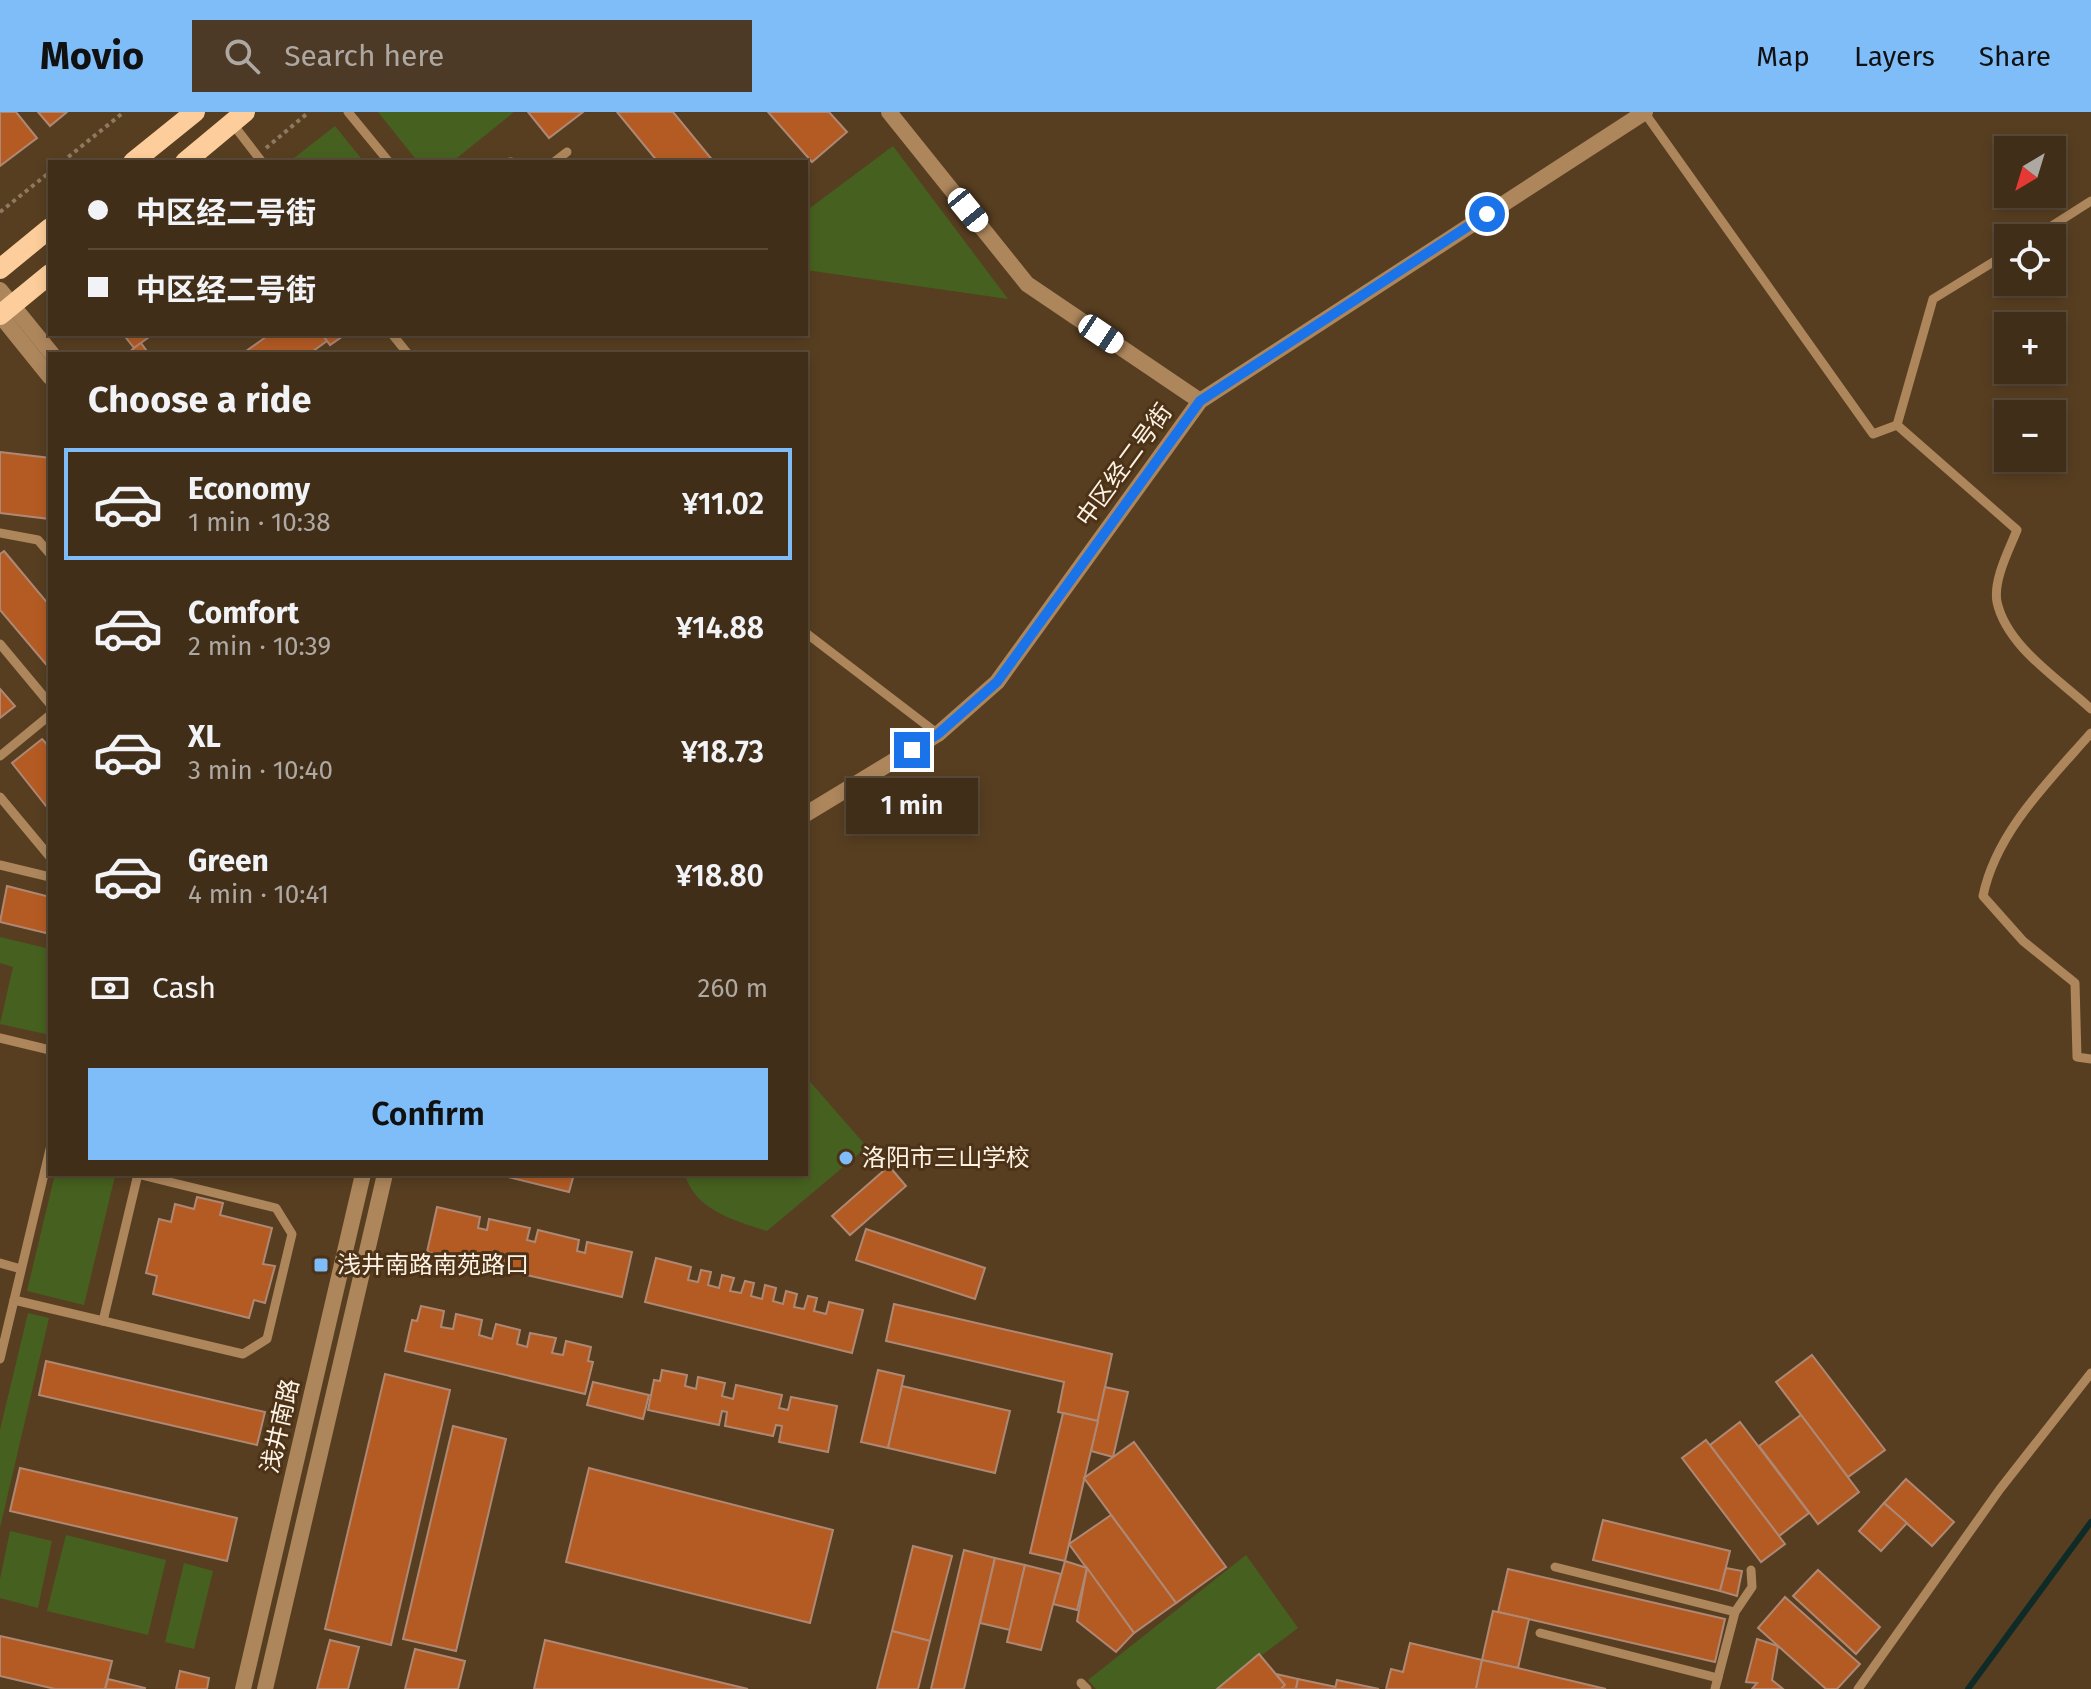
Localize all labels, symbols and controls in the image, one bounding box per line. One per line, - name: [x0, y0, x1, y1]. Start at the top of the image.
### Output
- search box: [192, 20, 752, 92]
- text: Movio: [40, 33, 144, 79]
- icon: search: [220, 34, 264, 78]
- text: Search here: [284, 38, 444, 74]
- text: Map: [1756, 40, 1810, 73]
- text: Layers: [1854, 40, 1935, 73]
- text: Share: [1979, 40, 2051, 73]
- north arrow: [1994, 136, 2066, 208]
- map controls: [1994, 136, 2066, 472]
- car: [944, 184, 992, 236]
- text: 中区经二号街: [136, 195, 316, 231]
- route start: [1469, 196, 1505, 232]
- button: locate: [1994, 224, 2066, 296]
- text: 中区经二号街: [136, 272, 316, 308]
- car: [1074, 311, 1128, 357]
- button: +: [1994, 312, 2066, 384]
- text: Choose a ride: [88, 378, 311, 422]
- street label: 中区经二号街: [1070, 399, 1178, 531]
- button: −: [1994, 400, 2066, 472]
- icon: car: [92, 468, 164, 540]
- text: Economy: [188, 471, 310, 507]
- text: ¥11.02: [682, 486, 764, 522]
- text: 1 min · 10:38: [188, 507, 331, 538]
- icon: car: [92, 592, 164, 664]
- text: Comfort: [188, 595, 299, 631]
- text: ¥14.88: [676, 610, 764, 646]
- text: 2 min · 10:39: [188, 631, 331, 662]
- icon: car: [92, 716, 164, 788]
- text: XL: [188, 719, 221, 755]
- route end: [894, 732, 930, 768]
- text: ¥18.73: [681, 734, 764, 770]
- text: 3 min · 10:40: [188, 755, 333, 786]
- callout: 1 min: [846, 778, 978, 834]
- text: 1 min: [881, 790, 943, 821]
- icon: car: [92, 840, 164, 912]
- text: Green: [188, 843, 269, 879]
- text: ¥18.80: [675, 858, 764, 894]
- text: 4 min · 10:41: [188, 879, 329, 910]
- icon: cash: [88, 966, 132, 1010]
- text: Cash: [152, 970, 216, 1006]
- text: 260 m: [698, 973, 768, 1004]
- button: Confirm: [88, 1068, 768, 1160]
- place label: 洛阳市三山学校: [862, 1144, 1030, 1172]
- marker: 洛阳市三山学校: [837, 1149, 855, 1167]
- place label: 浅井南路南苑路口: [337, 1251, 529, 1279]
- marker: 浅井南路南苑路口: [312, 1256, 330, 1274]
- street label: 浅井南路: [256, 1376, 304, 1476]

